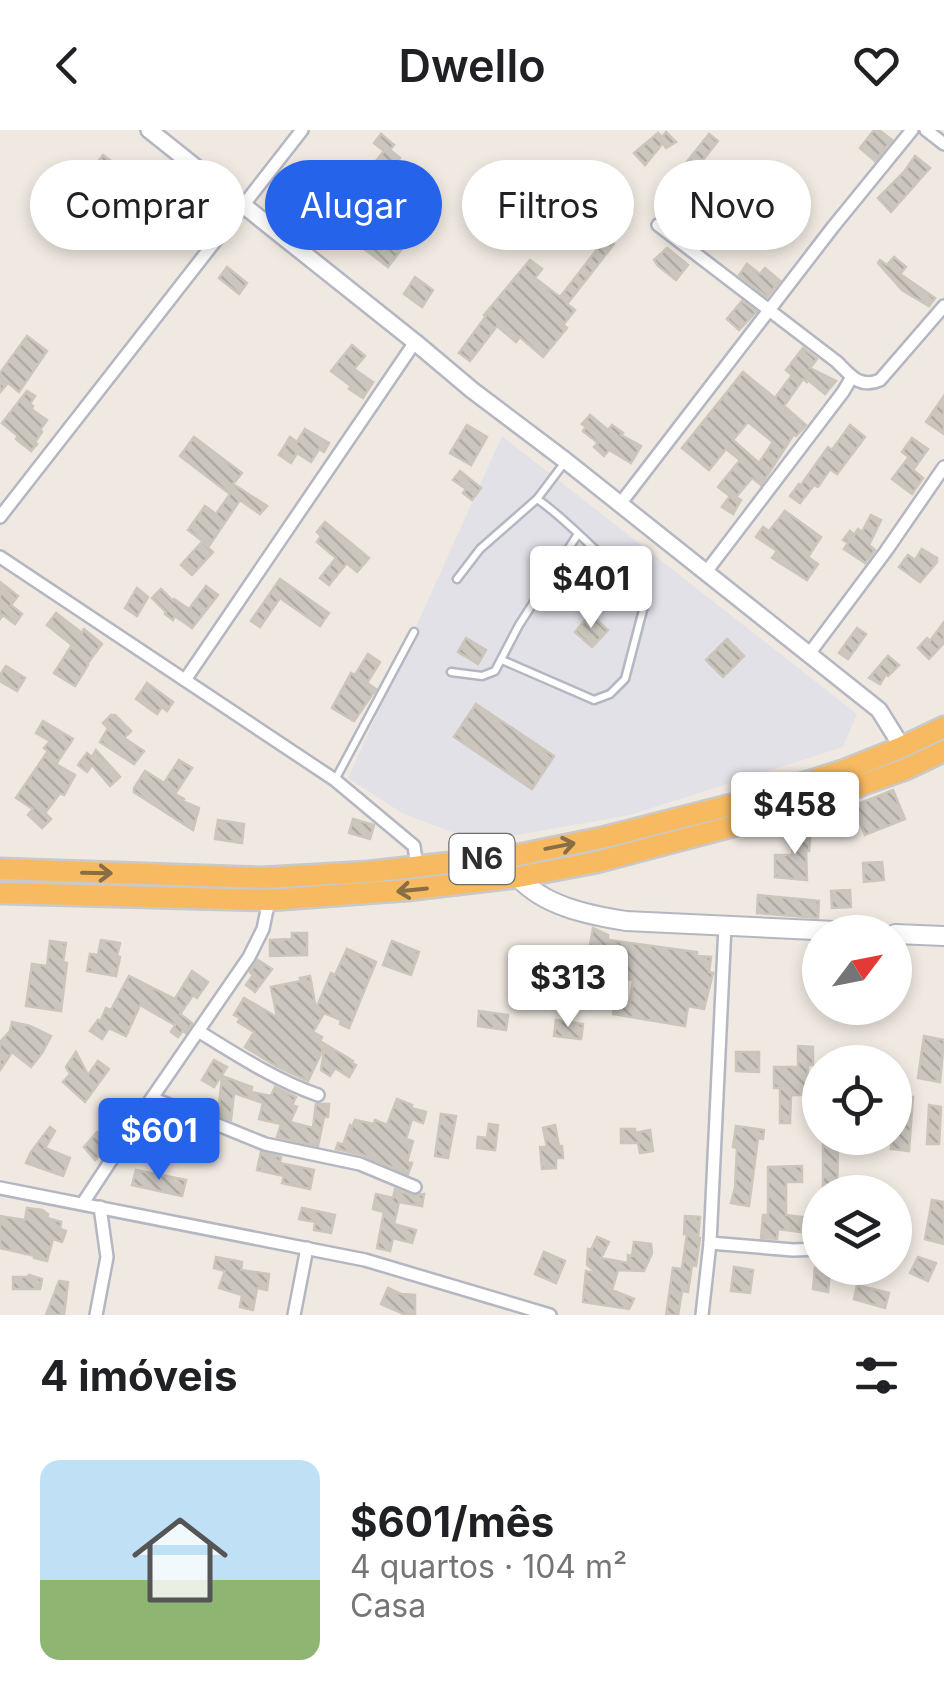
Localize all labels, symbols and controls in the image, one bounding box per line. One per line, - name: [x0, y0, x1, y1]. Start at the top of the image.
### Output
- icon: back: [40, 38, 95, 93]
- text: Dwello: [398, 38, 546, 93]
- icon: heart: [849, 38, 904, 93]
- chip: Comprar: [30, 160, 245, 250]
- chip: Alugar: [265, 160, 442, 250]
- chip: Filtros: [462, 160, 634, 250]
- chip: Novo: [654, 160, 811, 250]
- pin: $401: [532, 546, 650, 631]
- text: $401: [552, 559, 630, 598]
- pin: $458: [736, 772, 854, 857]
- text: $458: [753, 785, 837, 824]
- road number: N6: [450, 834, 514, 884]
- one-way arrow: [544, 836, 576, 855]
- one-way arrow: [81, 864, 113, 883]
- one-way arrow: [396, 880, 428, 899]
- north arrow: [802, 915, 912, 1025]
- map controls: [802, 915, 912, 1285]
- pin: $313: [509, 945, 627, 1030]
- text: $313: [530, 958, 606, 997]
- button: locate: [802, 1045, 912, 1155]
- pin: $601: [100, 1098, 218, 1183]
- text: $601: [120, 1111, 198, 1150]
- button: layers: [802, 1175, 912, 1285]
- icon: filters: [849, 1348, 904, 1403]
- text: 4 imóveis: [40, 1350, 237, 1401]
- text: $601/mês: [350, 1496, 554, 1547]
- icon: home: [120, 1500, 240, 1620]
- text: 4 quartos · 104 m²: [350, 1547, 627, 1586]
- text: Casa: [350, 1586, 426, 1625]

